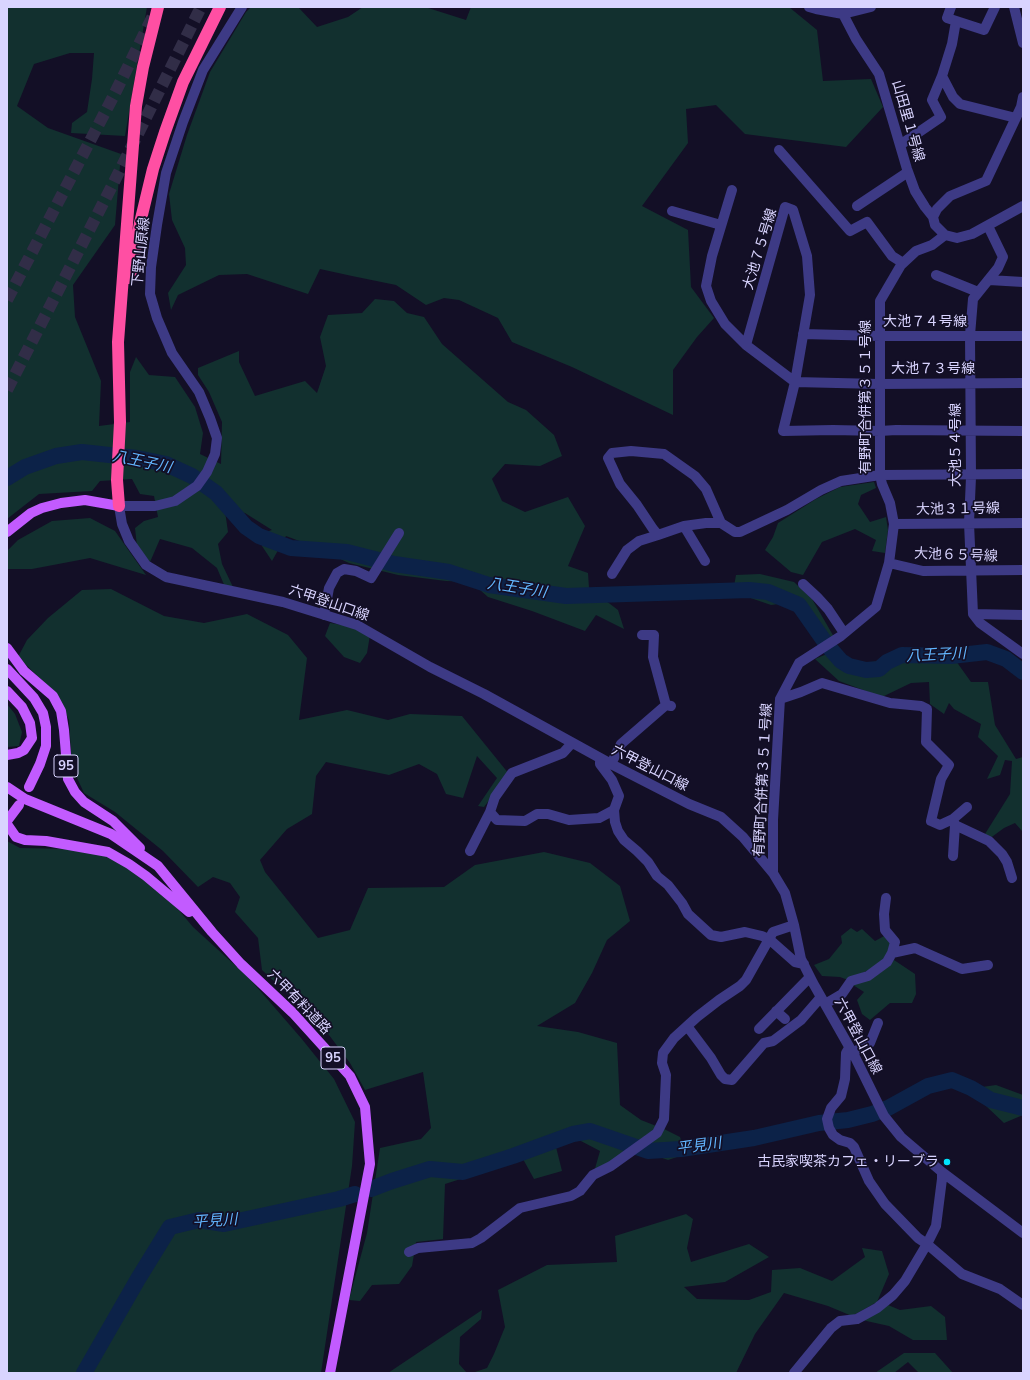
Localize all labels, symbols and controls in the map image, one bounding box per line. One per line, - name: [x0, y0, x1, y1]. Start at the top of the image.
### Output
- street label: 山田里１号線: [888, 78, 928, 164]
- street label: 大池７５号線: [740, 206, 780, 292]
- street label: 下野山原線: [129, 216, 153, 288]
- street label: 大池７４号線: [883, 314, 967, 330]
- street label: 有野町合併第３５１号線: [858, 320, 874, 474]
- street label: 大池７３号線: [891, 361, 975, 377]
- street label: 大池５４号線: [948, 403, 964, 487]
- water label: 八王子川: [111, 447, 173, 477]
- street label: 大池３１号線: [916, 500, 1000, 518]
- street label: 大池６５号線: [914, 545, 998, 565]
- water label: 八王子川: [486, 574, 548, 602]
- street label: 六甲登山口線: [287, 581, 371, 625]
- water label: 八王子川: [906, 644, 966, 666]
- street label: 有野町合併第３５１号線: [751, 703, 775, 857]
- street label: 六甲登山口線: [609, 741, 691, 795]
- road number: 95: [54, 755, 78, 777]
- street label: 六甲有料道路: [264, 966, 334, 1038]
- street label: 六甲登山口線: [831, 995, 885, 1077]
- road number: 95: [321, 1047, 345, 1069]
- water label: 平見川: [675, 1134, 723, 1158]
- place label: 古民家喫茶カフェ・リーブラ: [757, 1154, 939, 1170]
- marker: 古民家喫茶カフェ・リーブラ: [942, 1157, 952, 1167]
- water label: 平見川: [192, 1210, 238, 1232]

